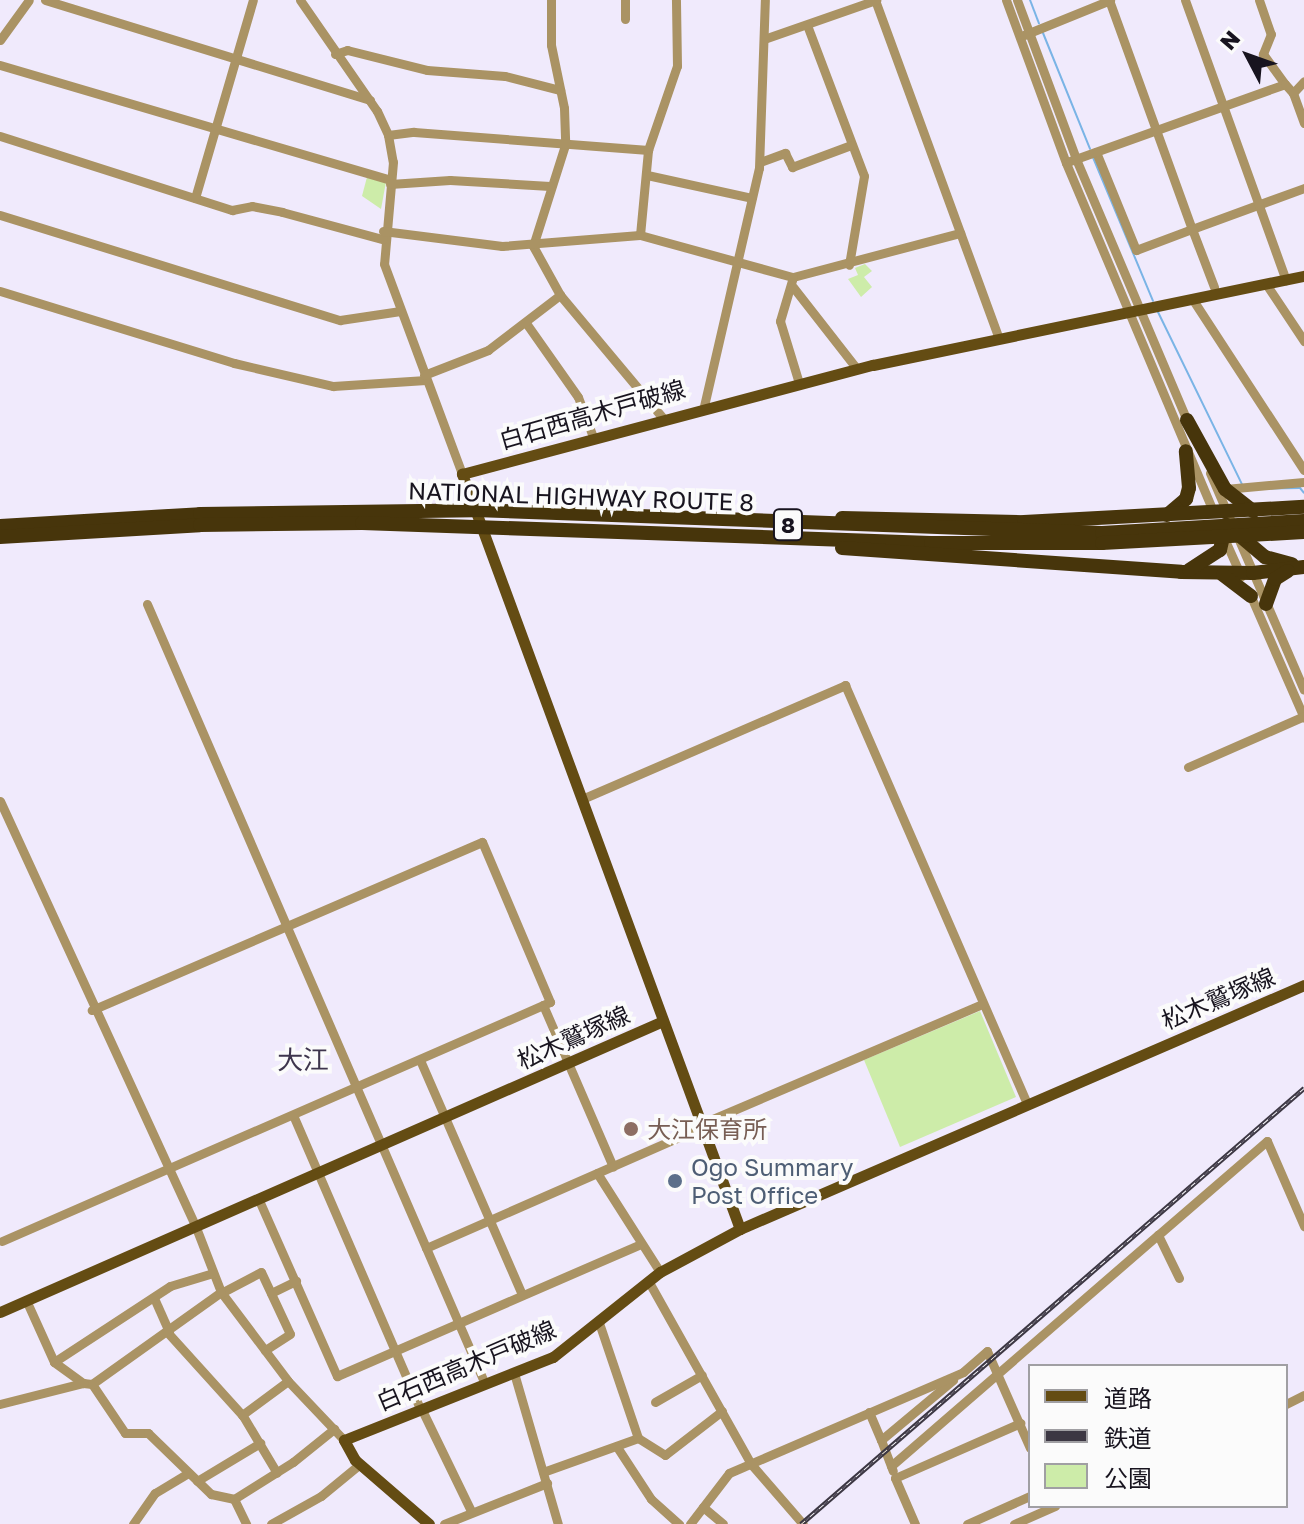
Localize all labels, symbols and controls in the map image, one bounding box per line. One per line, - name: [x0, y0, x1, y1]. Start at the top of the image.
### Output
- north arrow: [1208, 16, 1288, 96]
- text: N: [1214, 25, 1245, 55]
- street label: 白石西高木戸破線: [496, 374, 688, 454]
- street label: NATIONAL HIGHWAY ROUTE 8: [408, 476, 754, 516]
- road number: 8: [772, 507, 804, 543]
- street label: 松木鷲塚線: [1157, 961, 1279, 1035]
- street label: 松木鷲塚線: [512, 999, 634, 1075]
- district label: 大江: [277, 1044, 329, 1076]
- place label: 大江保育所: [647, 1115, 767, 1143]
- marker: 大江保育所: [622, 1120, 640, 1138]
- place label: Ogo Summary Post Office: [691, 1153, 853, 1209]
- marker: Ogo Summary Post Office: [666, 1172, 684, 1190]
- street label: 白石西高木戸破線: [372, 1314, 560, 1416]
- legend: [1028, 1364, 1288, 1508]
- text: 道路: [1104, 1383, 1152, 1412]
- text: 鉄道: [1104, 1423, 1152, 1452]
- text: 公園: [1104, 1463, 1152, 1492]

